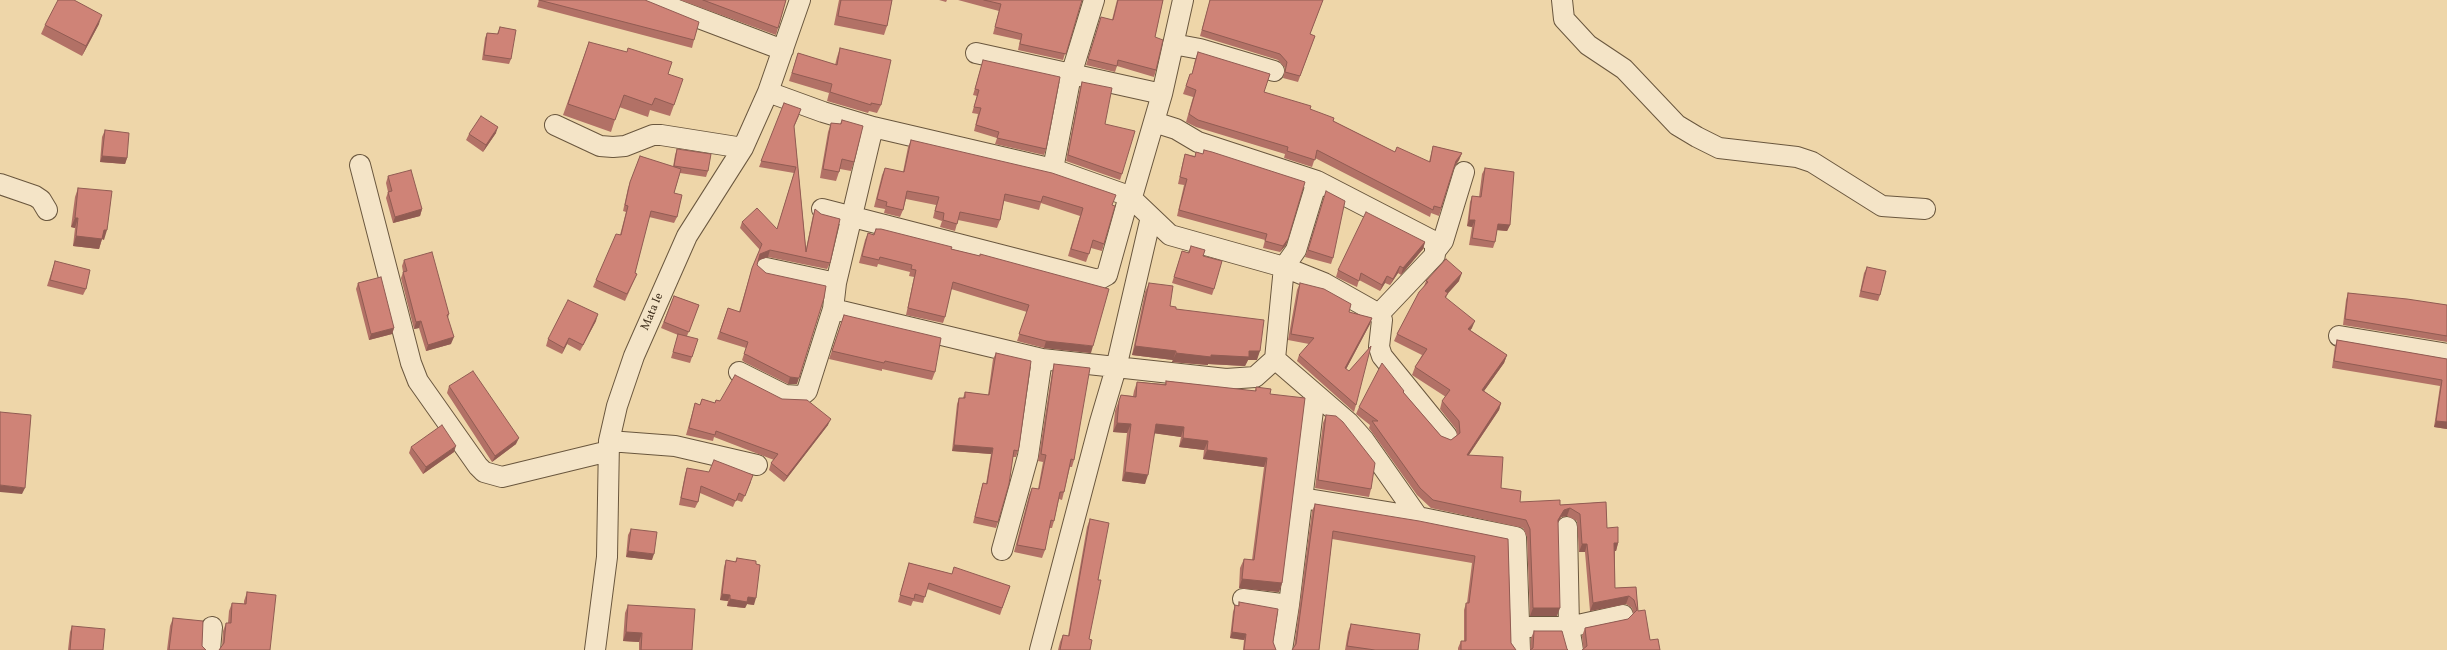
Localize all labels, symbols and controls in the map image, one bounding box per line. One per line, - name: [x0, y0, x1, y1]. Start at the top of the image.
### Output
- street label: Mata Ie: [639, 291, 667, 333]

